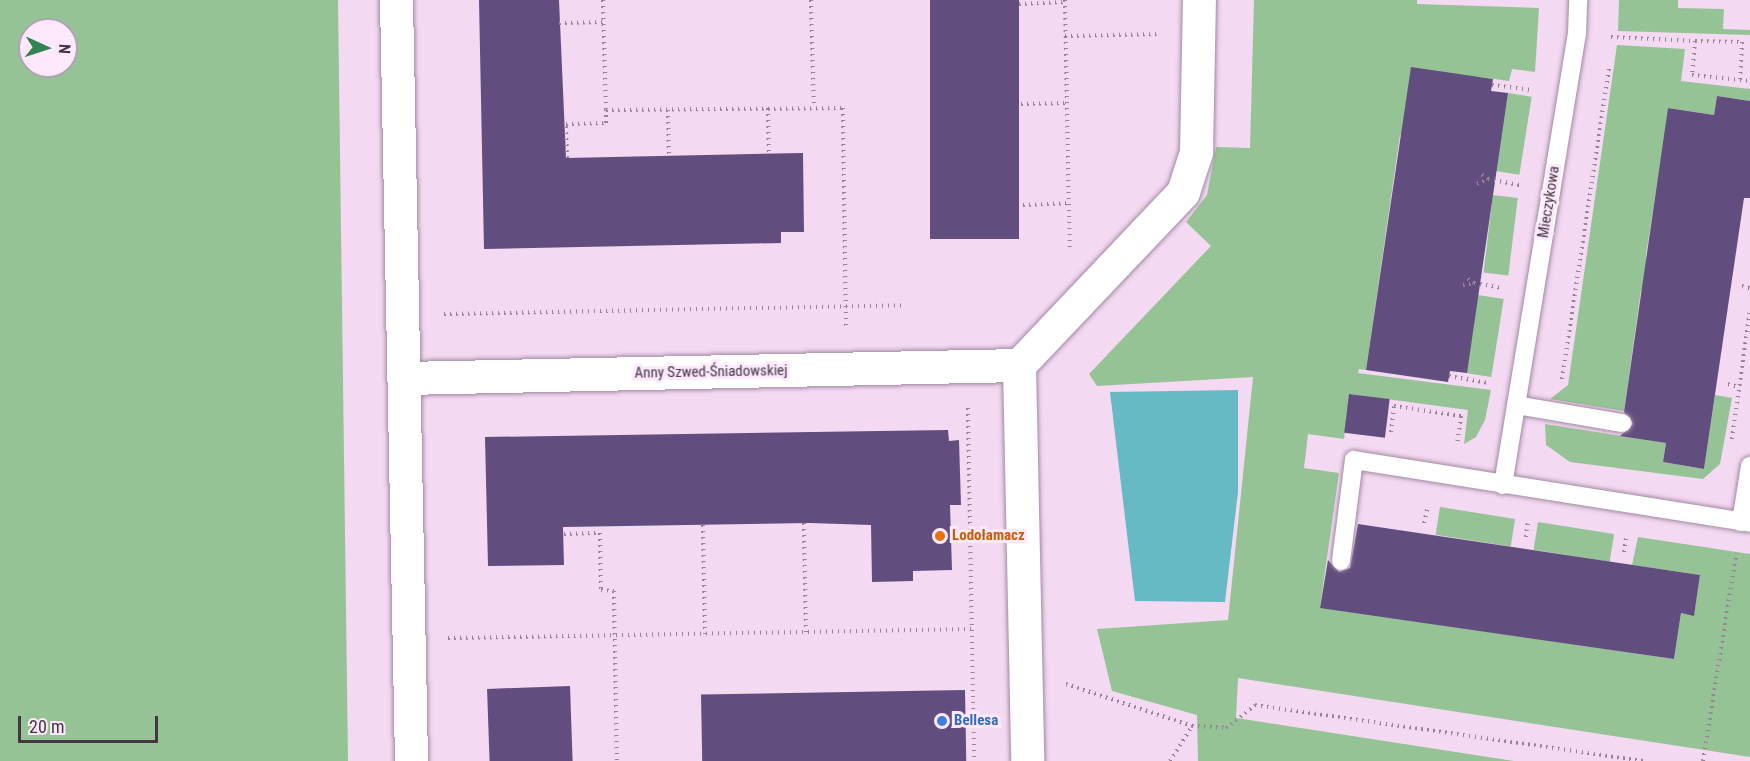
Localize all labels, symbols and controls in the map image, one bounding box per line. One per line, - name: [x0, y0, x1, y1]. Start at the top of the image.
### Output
- north arrow: [18, 18, 78, 78]
- text: N: [55, 43, 74, 54]
- street label: Mieczykowa: [1534, 165, 1564, 239]
- street label: Anny Szwed-Śniadowskiej: [634, 362, 788, 382]
- place label: Lodołamacz: [952, 527, 1025, 545]
- marker: Lodołamacz: [933, 529, 947, 543]
- scale bar: [21, 704, 160, 742]
- place label: Bellesa: [954, 712, 998, 730]
- marker: Bellesa: [935, 714, 949, 728]
- text: 20 m: [29, 716, 64, 737]

